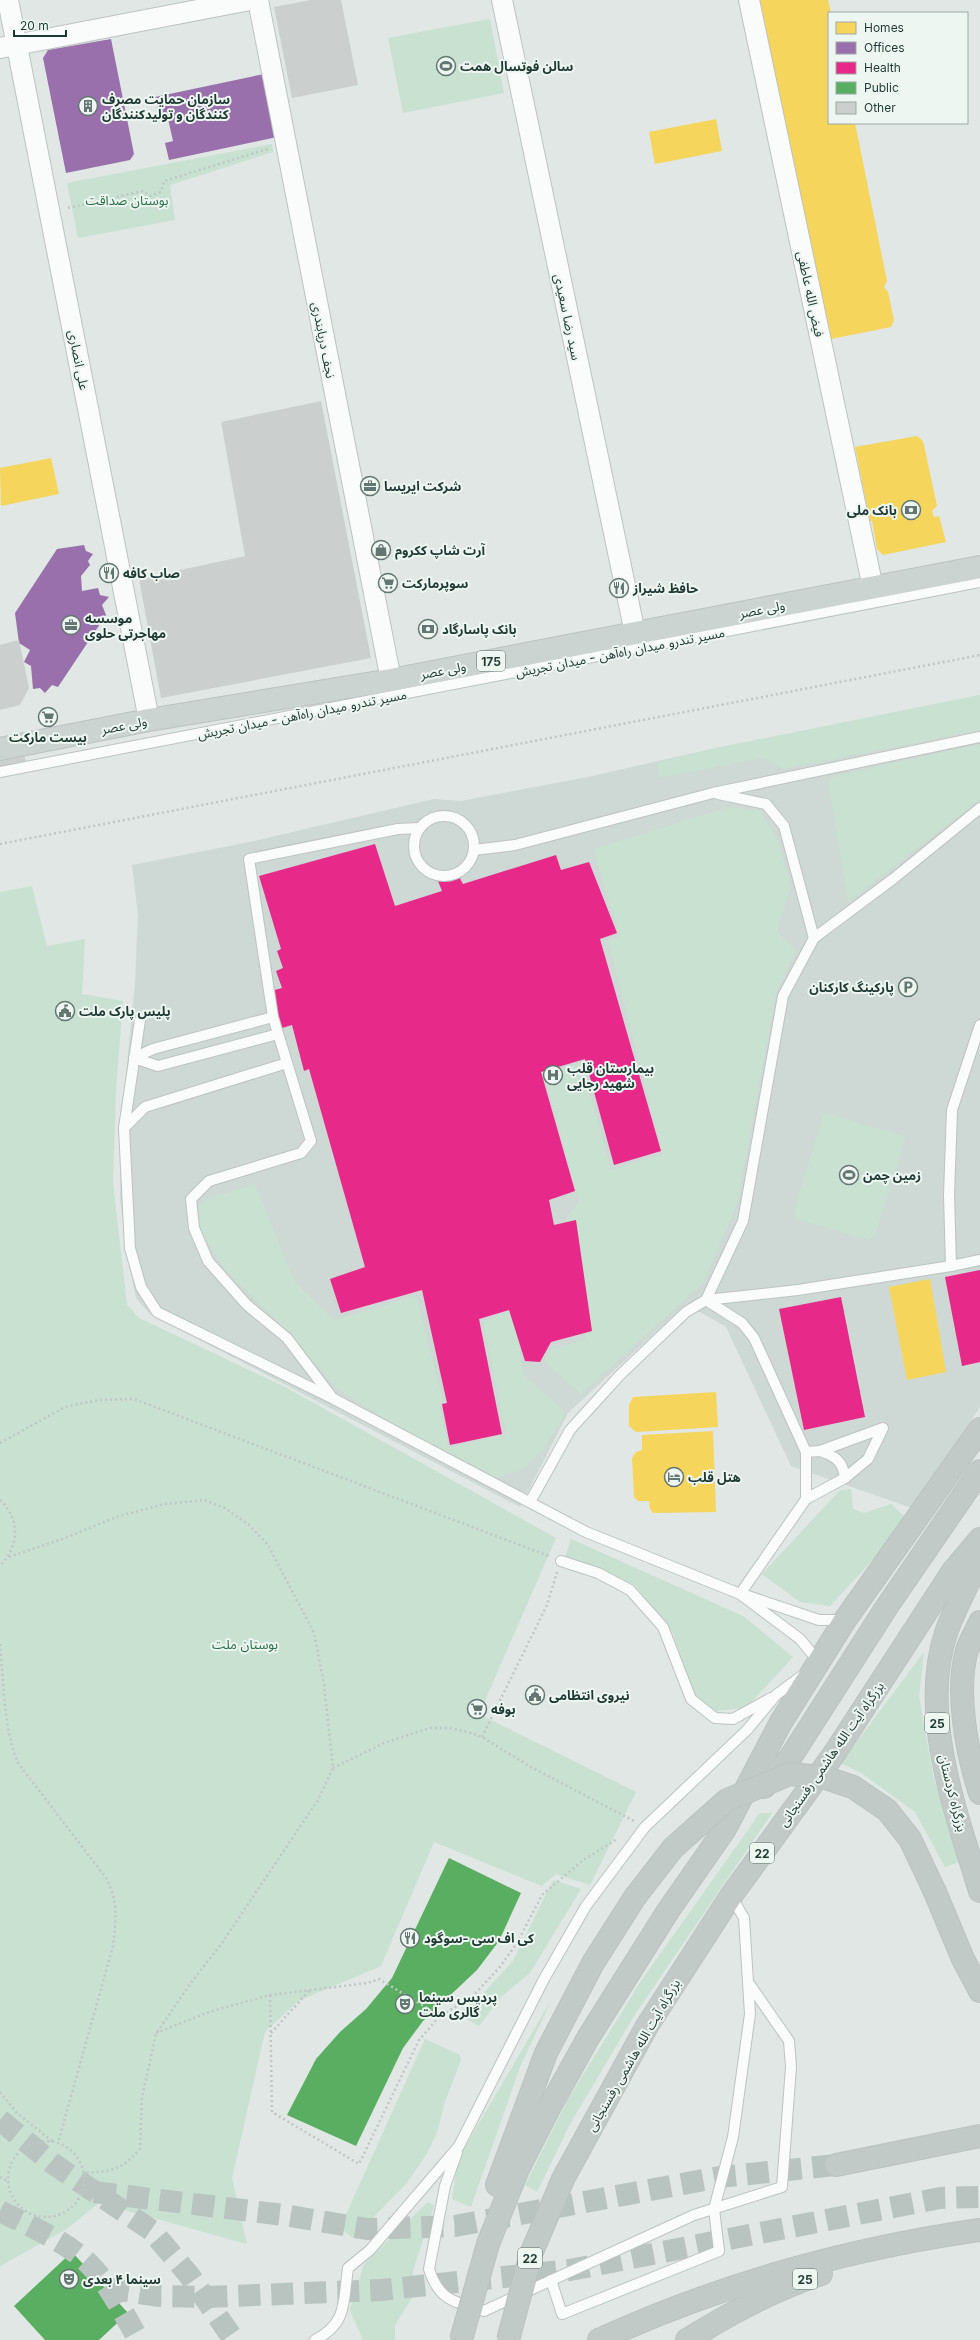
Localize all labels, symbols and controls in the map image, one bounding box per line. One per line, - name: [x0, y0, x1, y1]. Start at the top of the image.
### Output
- scale bar: [14, 12, 66, 38]
- legend: [828, 12, 968, 124]
- text: 20 m: [20, 18, 49, 33]
- text: Homes: [864, 20, 904, 35]
- text: Offices: [864, 40, 905, 55]
- sports icon: سالن فوتسال همت: [435, 55, 457, 77]
- place label: سالن فوتسال همت: [460, 58, 573, 74]
- text: Health: [864, 60, 901, 75]
- text: Public: [864, 80, 899, 95]
- place label: سازمان حمایت مصرف کنندگان و تولیدکنندگان: [102, 91, 230, 122]
- building icon: سازمان حمایت مصرف کنندگان و تولیدکنندگان: [77, 95, 99, 117]
- text: Other: [864, 100, 896, 115]
- park label: بوستان صداقت: [86, 192, 168, 209]
- street label: فیض الله عاطفی: [793, 250, 828, 339]
- street label: سید رضا سعیدی: [550, 272, 585, 362]
- street label: نجف دریابندری: [308, 300, 339, 380]
- street label: علی انصاری: [64, 329, 93, 392]
- office icon: شرکت ایریسا: [359, 475, 381, 497]
- place label: شرکت ایریسا: [384, 478, 461, 494]
- bank icon: بانک ملی: [900, 499, 922, 521]
- place label: بانک ملی: [847, 502, 897, 518]
- shop icon: آرت شاپ ککروم: [370, 539, 392, 561]
- place label: آرت شاپ ککروم: [395, 542, 486, 560]
- restaurant icon: صاب کافه: [98, 562, 120, 584]
- place label: صاب کافه: [123, 565, 180, 581]
- supermarket icon: سوپرمارکت: [377, 572, 399, 594]
- place label: سوپرمارکت: [402, 575, 468, 592]
- restaurant icon: حافظ شیراز: [608, 577, 630, 599]
- place label: حافظ شیراز: [632, 580, 698, 596]
- street label: ولی عصر: [737, 597, 787, 622]
- place label: موسسه مهاجرتی حلوی: [85, 610, 166, 641]
- office icon: موسسه مهاجرتی حلوی: [60, 614, 82, 636]
- bank icon: بانک پاسارگاد: [417, 618, 439, 640]
- place label: بانک پاسارگاد: [442, 621, 517, 638]
- street label: مسیر تندرو میدان راه‌آهن - میدان تجریش: [514, 624, 726, 681]
- road number: 175: [477, 651, 505, 671]
- street label: ولی عصر: [418, 658, 468, 683]
- street label: مسیر تندرو میدان راه‌آهن - میدان تجریش: [196, 686, 408, 743]
- supermarket icon: بیست مارکت: [37, 706, 59, 728]
- street label: ولی عصر: [99, 713, 149, 738]
- place label: بیست مارکت: [9, 729, 87, 745]
- parking icon: پارکینگ کارکنان: [897, 976, 919, 998]
- place label: پارکینگ کارکنان: [809, 979, 894, 996]
- public building icon: پلیس پارک ملت: [54, 1000, 76, 1022]
- place label: پلیس پارک ملت: [79, 1003, 171, 1020]
- place label: بیمارستان قلب شهید رجایی: [567, 1060, 654, 1091]
- hospital icon: بیمارستان قلب شهید رجایی: [542, 1064, 564, 1086]
- sports icon: زمین چمن: [838, 1164, 860, 1186]
- place label: زمین چمن: [863, 1167, 921, 1184]
- hotel icon: هتل قلب: [663, 1466, 685, 1488]
- place label: هتل قلب: [688, 1469, 741, 1485]
- park label: بوستان ملت: [212, 1636, 278, 1653]
- street label: بزرگراه آیت الله هاشمی رفسنجانی: [775, 1678, 888, 1830]
- public building icon: نیروی انتظامی: [524, 1684, 546, 1706]
- place label: نیروی انتظامی: [549, 1687, 630, 1703]
- supermarket icon: بوفه: [466, 1698, 488, 1720]
- place label: بوفه: [491, 1701, 516, 1717]
- road number: 25: [925, 1713, 949, 1733]
- street label: بزرگراه کردستان: [935, 1753, 970, 1834]
- road number: 22: [750, 1843, 774, 1863]
- restaurant icon: کی اف سی -سوگود: [399, 1927, 421, 1949]
- place label: کی اف سی -سوگود: [424, 1930, 534, 1946]
- street label: بزرگراه آیت الله هاشمی رفسنجانی: [583, 1976, 684, 2135]
- place label: پردیس سینما گالری ملت: [419, 1989, 497, 2020]
- theatre icon: پردیس سینما گالری ملت: [394, 1993, 416, 2015]
- road number: 22: [518, 2248, 542, 2268]
- theatre icon: سینما ۴ بعدی: [58, 2268, 80, 2290]
- road number: 25: [793, 2269, 817, 2289]
- place label: سینما ۴ بعدی: [83, 2271, 161, 2287]

